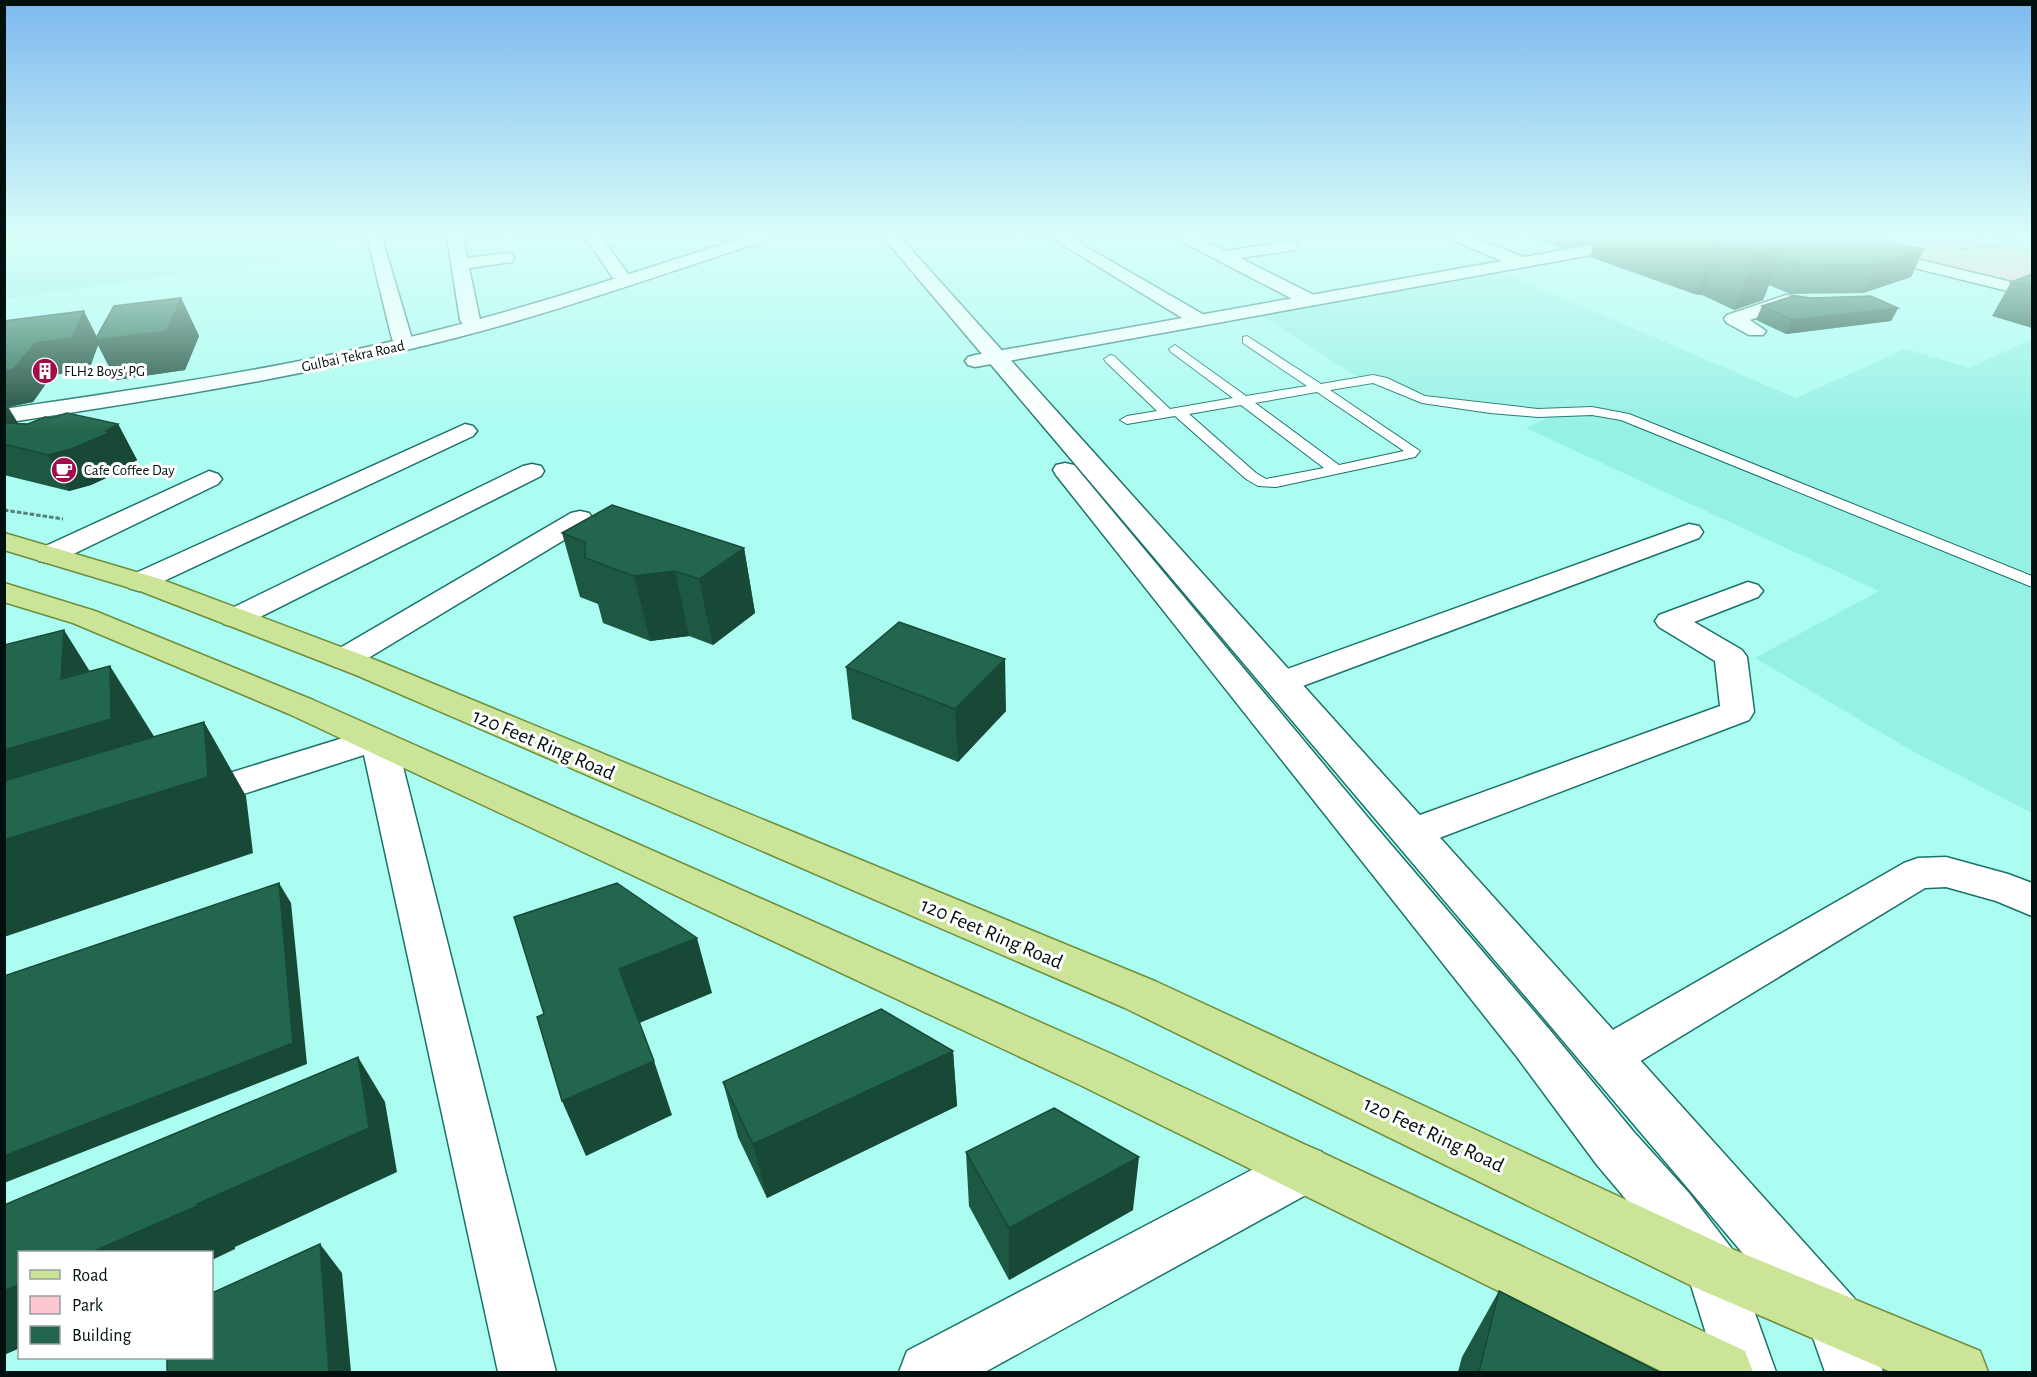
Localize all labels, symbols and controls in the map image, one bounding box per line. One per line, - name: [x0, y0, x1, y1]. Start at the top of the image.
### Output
- street label: Gulbai Tekra Road: [300, 338, 406, 375]
- building icon: FLH2 Boys' PG: [30, 356, 60, 386]
- place label: FLH2 Boys' PG: [64, 364, 145, 379]
- cafe icon: Cafe Coffee Day: [49, 455, 79, 485]
- place label: Cafe Coffee Day: [84, 463, 175, 478]
- street label: 120 Feet Ring Road: [470, 705, 618, 784]
- street label: 120 Feet Ring Road: [918, 894, 1066, 973]
- street label: 120 Feet Ring Road: [1360, 1093, 1507, 1176]
- legend: [18, 1251, 213, 1359]
- text: Road: [72, 1267, 108, 1285]
- text: Park: [72, 1297, 104, 1315]
- text: Building: [72, 1327, 132, 1345]

